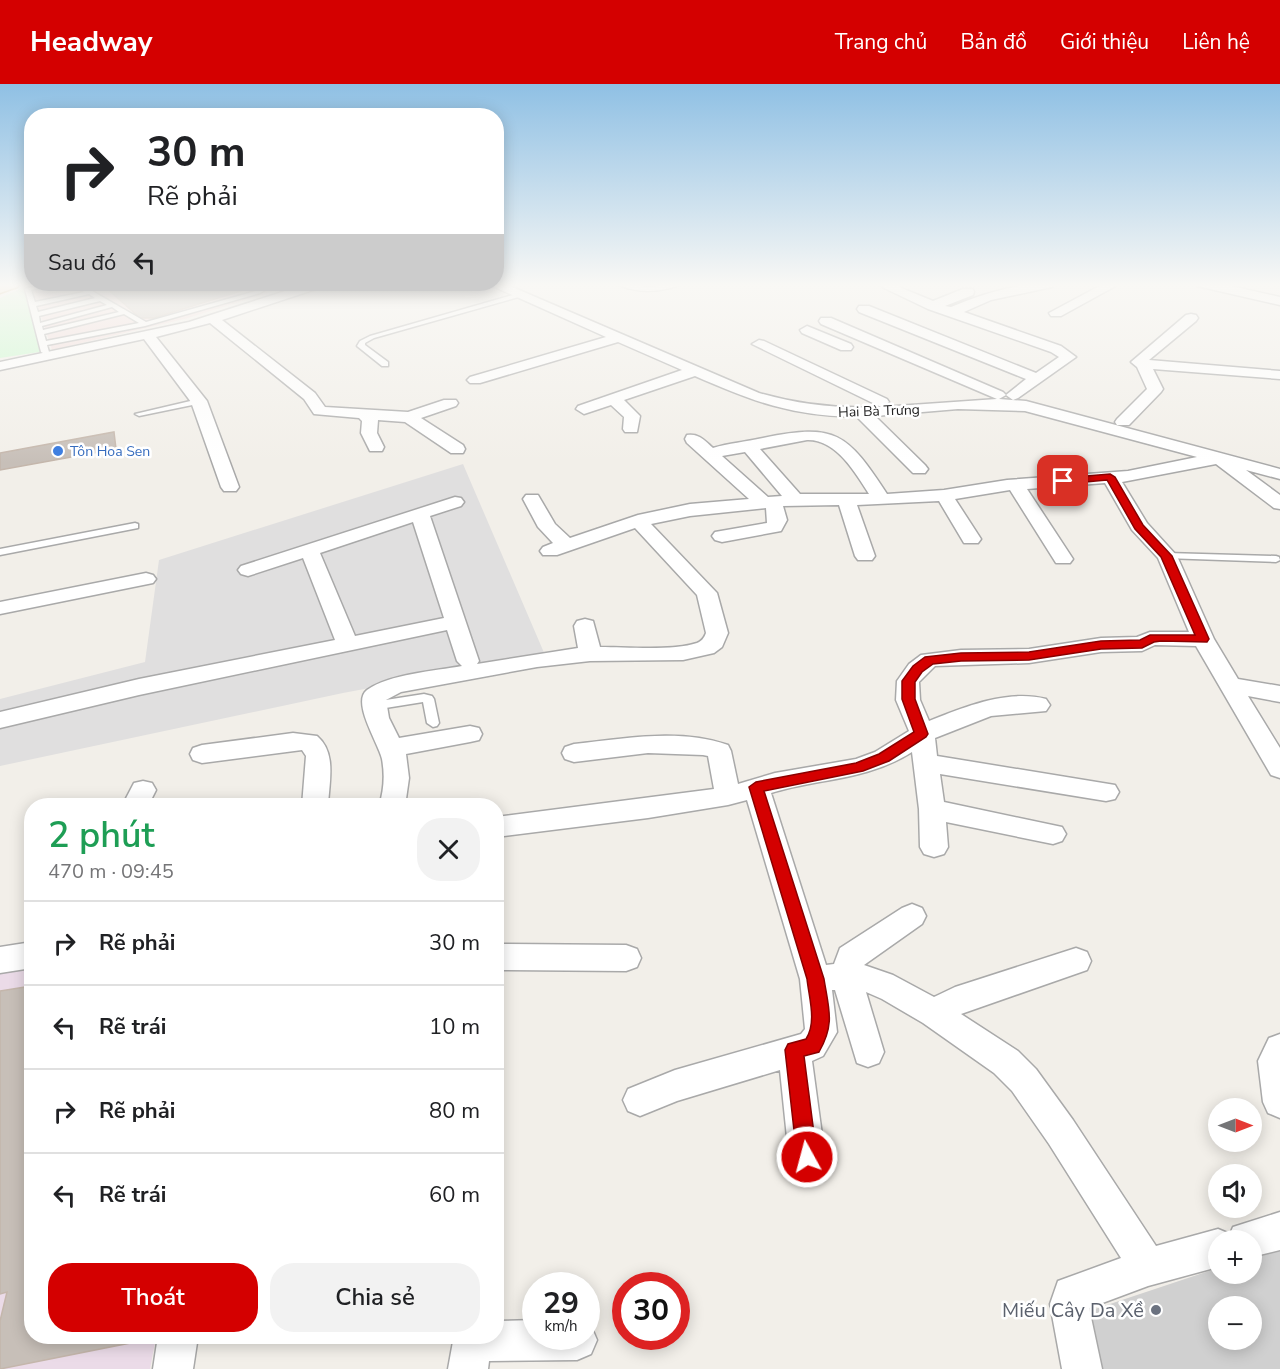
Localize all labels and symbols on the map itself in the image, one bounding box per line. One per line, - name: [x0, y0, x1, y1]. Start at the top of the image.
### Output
- street label: Hai Bà Trưng: [838, 400, 920, 422]
- place label: Tôn Hoa Sen: [70, 442, 150, 461]
- marker: Tôn Hoa Sen: [51, 444, 65, 458]
- pin: [1037, 455, 1088, 506]
- north arrow: [1208, 1098, 1262, 1152]
- position arrow: [775, 1125, 839, 1189]
- speed limit sign: 30: [612, 1272, 690, 1350]
- place label: Miếu Cây Da Xề: [1002, 1297, 1144, 1324]
- marker: Miếu Cây Da Xề: [1149, 1303, 1163, 1317]

